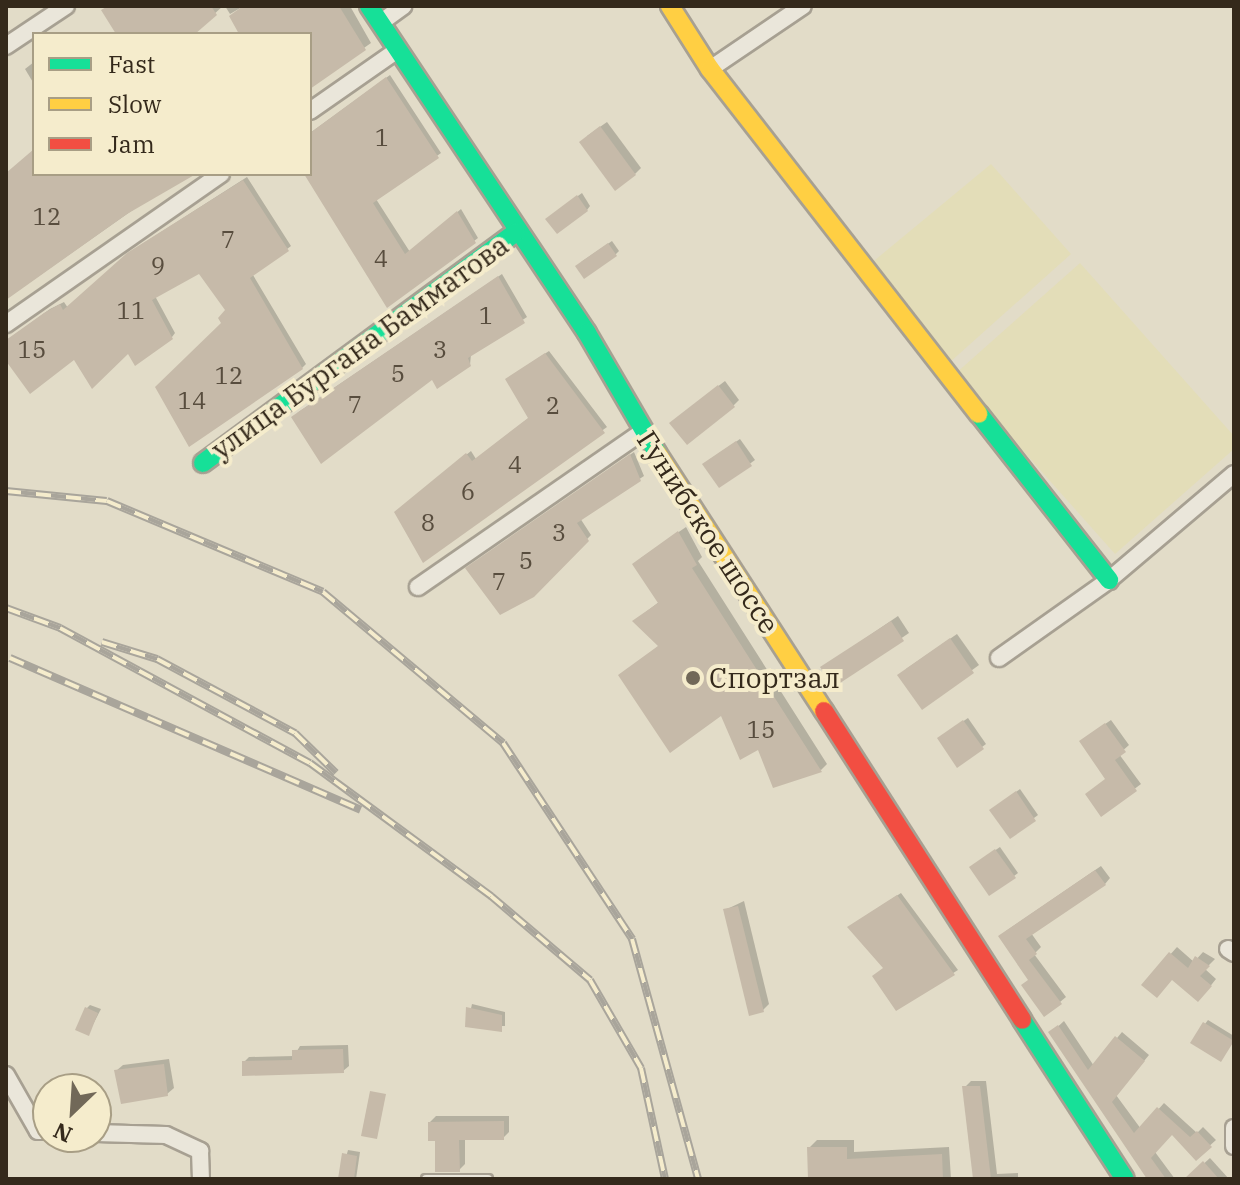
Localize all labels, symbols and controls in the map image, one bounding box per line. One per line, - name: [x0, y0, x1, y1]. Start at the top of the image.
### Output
- legend: [32, 32, 312, 176]
- text: Fast: [108, 48, 155, 80]
- text: Slow: [108, 88, 161, 120]
- house number: 1: [375, 124, 389, 152]
- text: Jam: [108, 128, 155, 160]
- house number: 12: [33, 203, 61, 231]
- house number: 7: [221, 226, 235, 254]
- street label: улица Бургана Бамматова: [205, 228, 515, 466]
- house number: 4: [374, 245, 388, 273]
- house number: 9: [151, 252, 165, 280]
- house number: 11: [117, 297, 145, 325]
- house number: 1: [479, 302, 493, 330]
- house number: 15: [18, 336, 46, 364]
- house number: 3: [433, 336, 447, 364]
- house number: 5: [391, 360, 405, 388]
- house number: 12: [215, 362, 243, 390]
- house number: 14: [178, 387, 206, 415]
- house number: 7: [348, 391, 362, 419]
- house number: 2: [546, 392, 560, 420]
- street label: Гунибское шоссе: [630, 424, 786, 640]
- house number: 4: [508, 451, 522, 479]
- house number: 6: [461, 478, 475, 506]
- house number: 8: [421, 509, 435, 537]
- house number: 3: [552, 519, 566, 547]
- house number: 5: [519, 547, 533, 575]
- house number: 7: [492, 568, 506, 596]
- place label: Спортзал: [709, 661, 840, 695]
- marker: Спортзал: [684, 669, 702, 687]
- house number: 15: [747, 716, 775, 744]
- north arrow: [32, 1073, 112, 1153]
- text: N: [48, 1117, 77, 1150]

